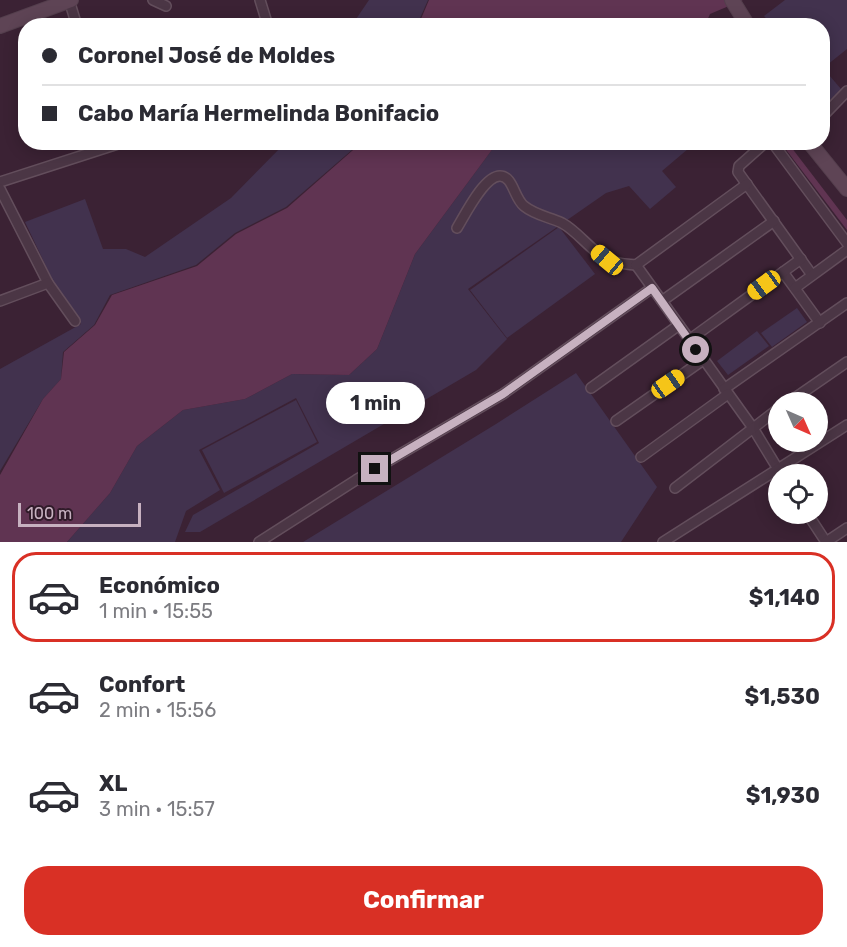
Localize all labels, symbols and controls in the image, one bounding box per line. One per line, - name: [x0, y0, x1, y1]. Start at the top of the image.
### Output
- text: Coronel José de Moldes: [78, 42, 335, 69]
- text: Cabo María Hermelinda Bonifacio: [78, 100, 439, 127]
- car: [587, 242, 627, 278]
- car: [744, 267, 784, 303]
- route start: [682, 336, 709, 363]
- car: [648, 366, 688, 402]
- callout: 1 min: [326, 382, 424, 424]
- text: 1 min: [350, 391, 401, 415]
- north arrow: [768, 392, 828, 452]
- map controls: [768, 392, 828, 524]
- route end: [361, 455, 388, 482]
- button: locate: [768, 464, 828, 524]
- scale bar: [18, 500, 141, 528]
- text: 100 m: [27, 504, 72, 523]
- icon: car: [27, 570, 81, 624]
- text: Económico: [99, 572, 220, 599]
- text: $1,140: [749, 584, 820, 611]
- text: 1 min · 15:55: [99, 599, 213, 623]
- icon: car: [27, 669, 81, 723]
- text: Confort: [99, 671, 185, 698]
- text: $1,530: [745, 683, 820, 710]
- text: 2 min · 15:56: [99, 698, 216, 722]
- icon: car: [27, 768, 81, 822]
- text: XL: [99, 770, 127, 797]
- text: $1,930: [746, 782, 820, 809]
- text: 3 min · 15:57: [99, 797, 215, 821]
- button: Confirmar: [24, 866, 823, 935]

